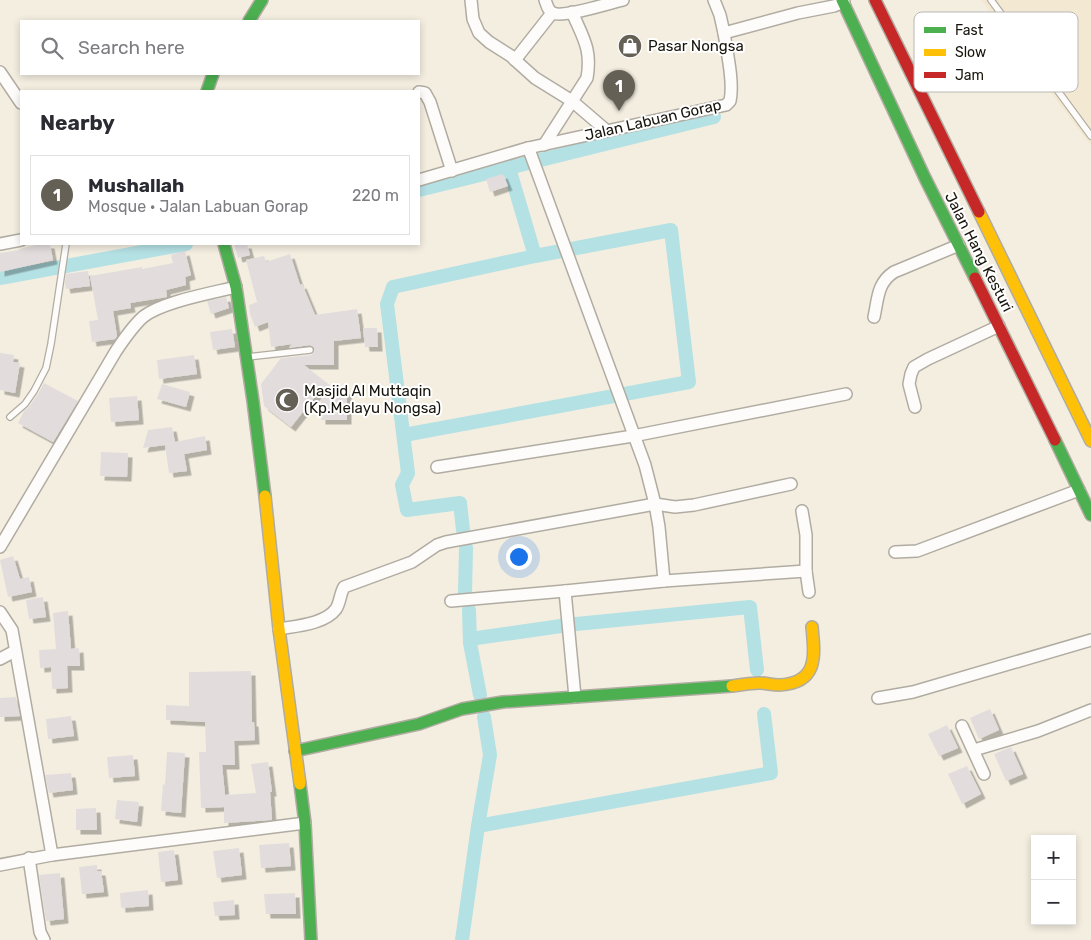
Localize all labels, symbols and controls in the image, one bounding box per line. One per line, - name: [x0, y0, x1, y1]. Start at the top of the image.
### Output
- legend: [914, 12, 1078, 92]
- search box: [20, 20, 420, 75]
- text: Fast: [955, 22, 984, 39]
- shop icon: Pasar Nongsa: [617, 33, 643, 59]
- icon: search: [38, 34, 66, 62]
- text: Search here: [78, 36, 185, 59]
- place label: Pasar Nongsa: [648, 37, 744, 55]
- text: Slow: [955, 44, 986, 61]
- text: Jam: [955, 67, 984, 84]
- pin: 1: [603, 70, 635, 111]
- street label: Jalan Labuan Gorap: [583, 95, 723, 144]
- text: Nearby: [40, 110, 115, 135]
- text: Mushallah: [88, 174, 184, 197]
- text: 1: [53, 186, 61, 205]
- text: 220 m: [352, 186, 399, 205]
- street label: Jalan Hang Kesturi: [941, 189, 1017, 315]
- text: Mosque · Jalan Labuan Gorap: [88, 197, 308, 216]
- place label: Masjid Al Muttaqin (Kp.Melayu Nongsa): [304, 382, 441, 417]
- mosque icon: Masjid Al Muttaqin (Kp.Melayu Nongsa): [274, 387, 300, 413]
- your location: [506, 544, 532, 570]
- map controls: [1031, 835, 1076, 925]
- button: +: [1031, 835, 1076, 880]
- button: −: [1031, 880, 1076, 925]

